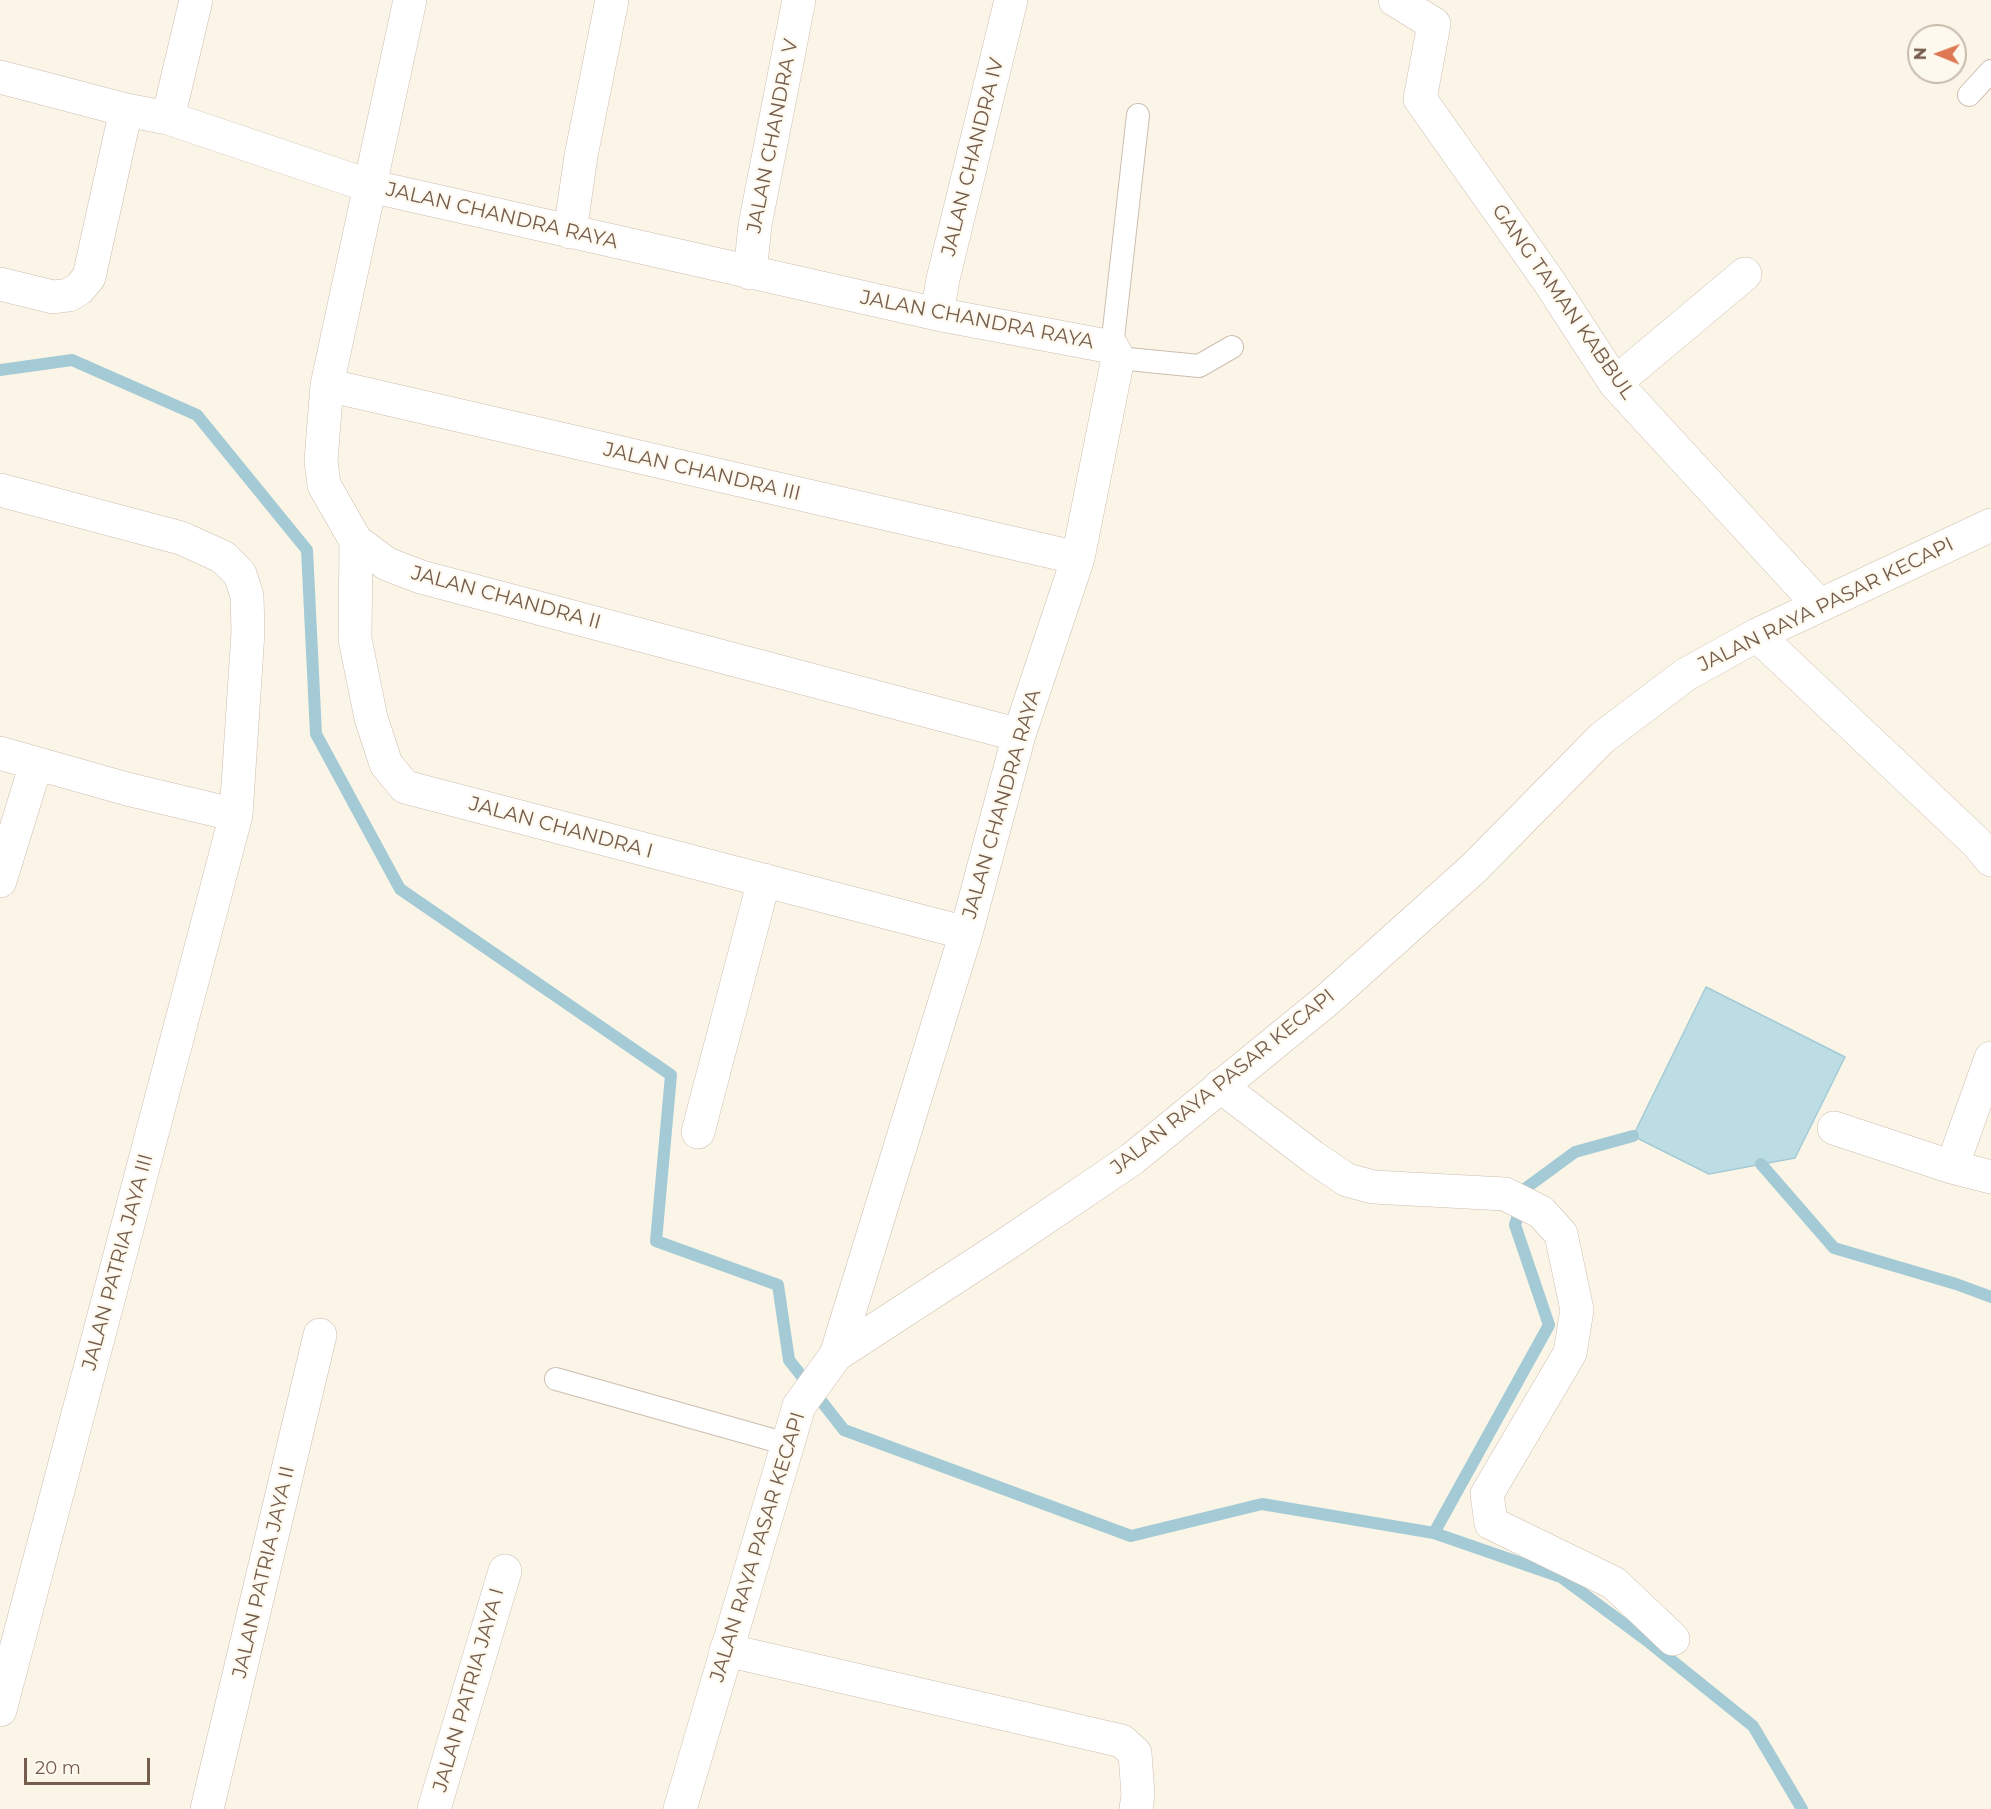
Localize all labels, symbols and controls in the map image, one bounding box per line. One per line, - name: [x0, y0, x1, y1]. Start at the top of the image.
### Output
- north arrow: [1907, 24, 1967, 84]
- street label: JALAN CHANDRA V: [742, 37, 804, 235]
- text: N: [1911, 47, 1930, 60]
- street label: JALAN CHANDRA IV: [937, 56, 1009, 258]
- street label: JALAN CHANDRA RAYA: [384, 178, 620, 254]
- street label: GANG TAMAN KABBUL: [1486, 200, 1640, 404]
- street label: JALAN CHANDRA RAYA: [858, 286, 1096, 354]
- street label: JALAN CHANDRA III: [601, 438, 803, 506]
- street label: JALAN RAYA PASAR KECAPI: [1694, 533, 1958, 677]
- street label: JALAN CHANDRA II: [409, 561, 603, 635]
- street label: JALAN CHANDRA RAYA: [958, 687, 1046, 921]
- street label: JALAN CHANDRA I: [466, 792, 656, 864]
- street label: JALAN RAYA PASAR KECAPI: [1106, 984, 1340, 1180]
- street label: JALAN PATRIA JAYA III: [78, 1151, 158, 1373]
- street label: JALAN RAYA PASAR KECAPI: [705, 1409, 811, 1685]
- street label: JALAN PATRIA JAYA II: [228, 1464, 300, 1680]
- street label: JALAN PATRIA JAYA I: [428, 1585, 510, 1795]
- scale bar: [27, 1746, 153, 1784]
- text: 20 m: [35, 1757, 81, 1779]

